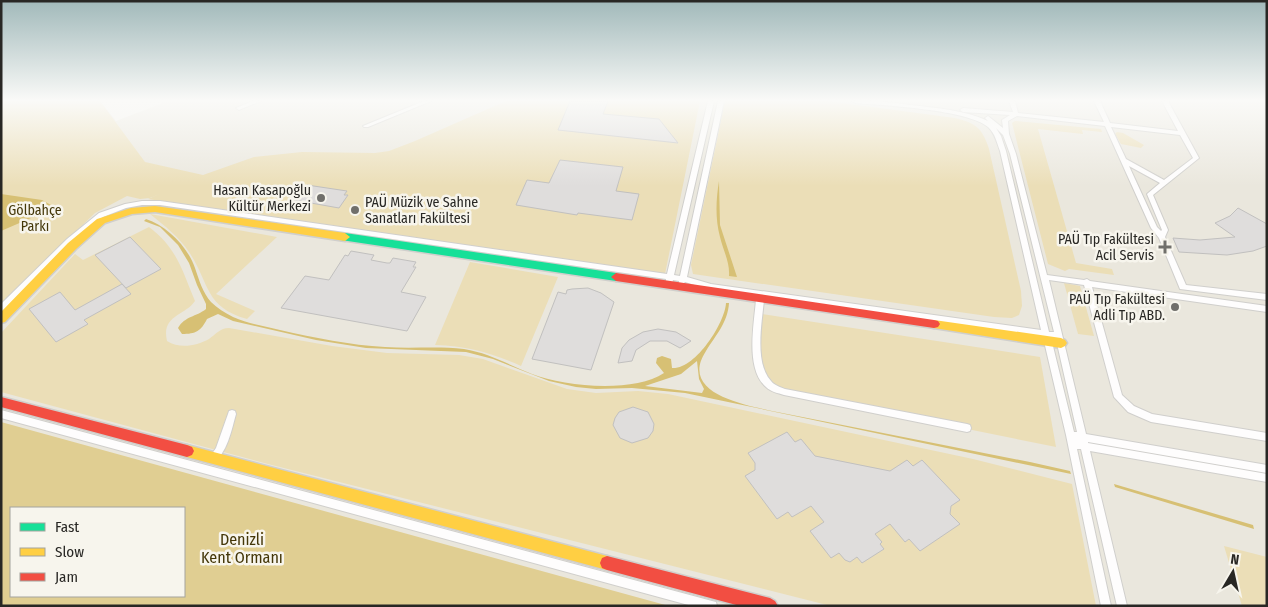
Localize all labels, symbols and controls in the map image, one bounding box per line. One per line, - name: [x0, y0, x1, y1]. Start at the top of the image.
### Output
- place label: Hasan Kasapoğlu Kültür Merkezi: [213, 182, 311, 215]
- marker: Hasan Kasapoğlu Kültür Merkezi: [315, 192, 327, 204]
- place label: PAÜ Müzik ve Sahne Sanatları Fakültesi: [365, 193, 478, 227]
- park label: Gölbahçe Parkı: [8, 202, 62, 235]
- marker: PAÜ Müzik ve Sahne Sanatları Fakültesi: [349, 204, 361, 216]
- place label: PAÜ Tıp Fakültesi Acil Servis: [1058, 230, 1154, 264]
- marker: PAÜ Tıp Fakültesi Acil Servis: [1158, 240, 1172, 254]
- place label: PAÜ Tıp Fakültesi Adli Tıp ABD.: [1069, 290, 1165, 324]
- marker: PAÜ Tıp Fakültesi Adli Tıp ABD.: [1169, 301, 1181, 313]
- legend: [10, 507, 185, 597]
- text: Fast: [55, 518, 79, 536]
- park label: Denizli Kent Ormanı: [201, 530, 283, 567]
- text: Slow: [55, 543, 84, 561]
- north arrow: [1208, 547, 1258, 597]
- text: N: [1229, 551, 1240, 569]
- text: Jam: [55, 568, 78, 586]

